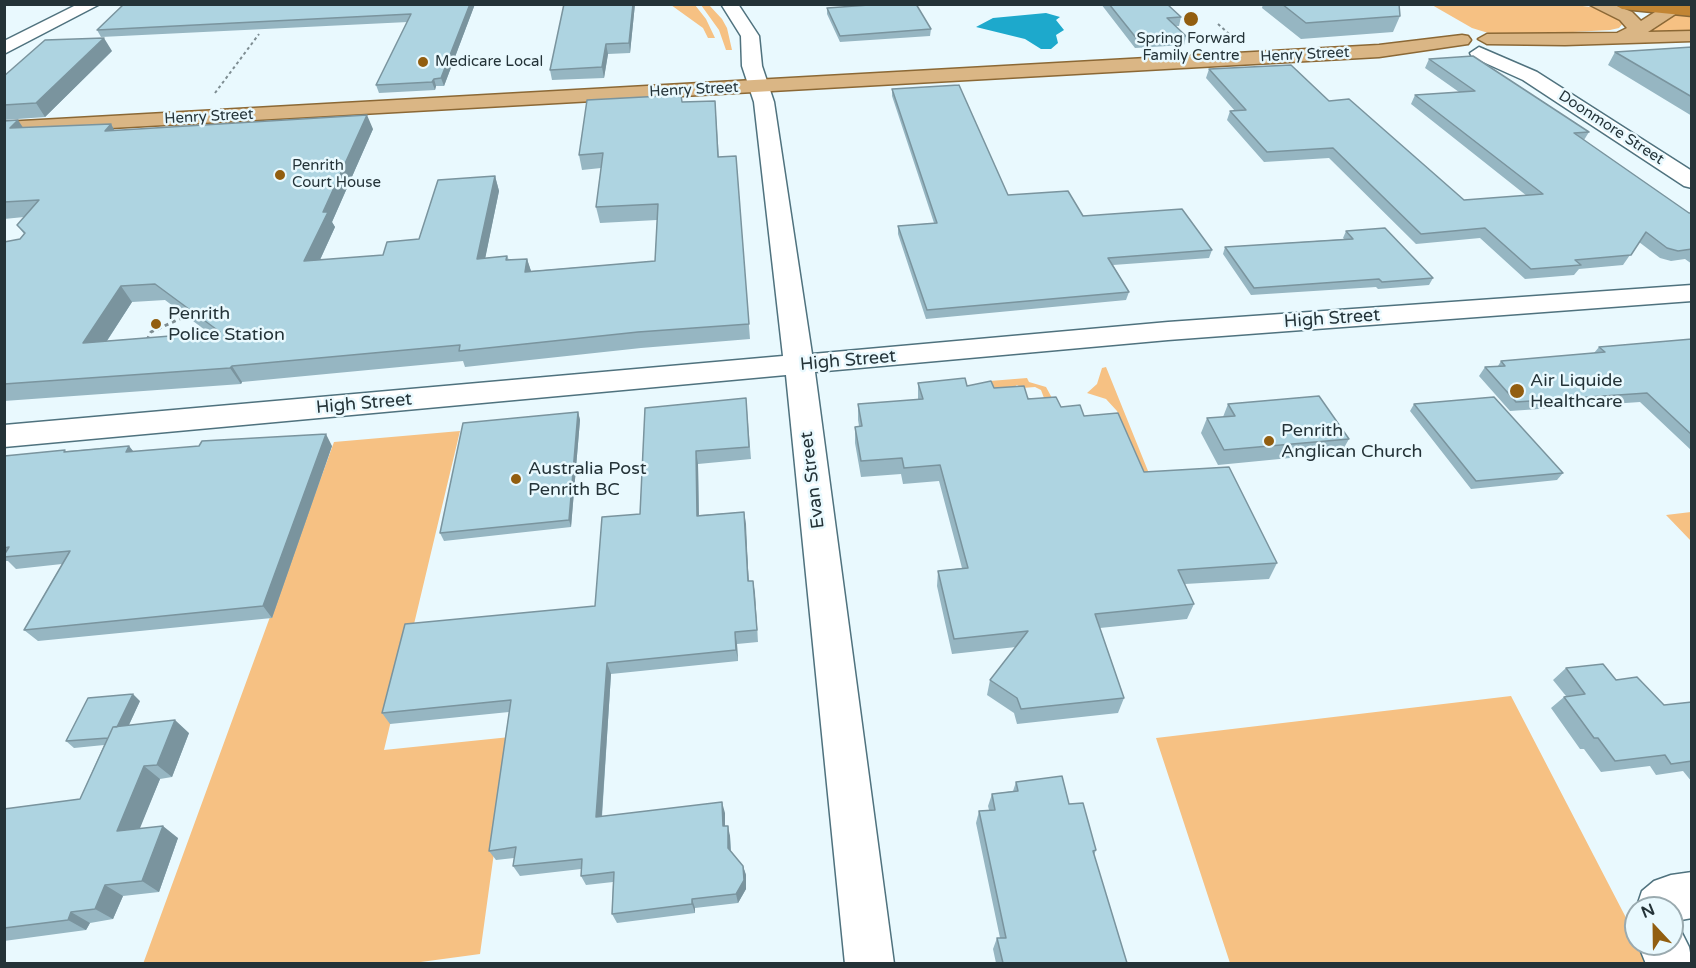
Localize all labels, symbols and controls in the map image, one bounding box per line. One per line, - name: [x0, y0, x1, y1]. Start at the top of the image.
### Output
- marker: Spring Forward Family Centre: [1182, 10, 1200, 28]
- place label: Spring Forward Family Centre: [1136, 30, 1246, 65]
- street label: Henry Street: [1260, 44, 1350, 66]
- place label: Medicare Local: [435, 53, 543, 71]
- marker: Medicare Local: [416, 55, 430, 69]
- street label: Henry Street: [649, 79, 739, 101]
- street label: Doonmore Street: [1555, 87, 1667, 169]
- street label: Henry Street: [164, 106, 254, 128]
- place label: Penrith Court House: [292, 157, 381, 192]
- marker: Penrith Court House: [273, 168, 287, 182]
- place label: Penrith Police Station: [168, 303, 285, 346]
- street label: High Street: [1283, 305, 1381, 333]
- marker: Penrith Police Station: [149, 317, 163, 331]
- street label: High Street: [799, 346, 897, 376]
- place label: Air Liquide Healthcare: [1530, 370, 1623, 412]
- marker: Air Liquide Healthcare: [1508, 382, 1526, 400]
- street label: High Street: [315, 389, 413, 419]
- place label: Penrith Anglican Church: [1281, 420, 1422, 462]
- street label: Evan Street: [796, 430, 830, 530]
- marker: Penrith Anglican Church: [1262, 434, 1276, 448]
- place label: Australia Post Penrith BC: [528, 458, 647, 500]
- marker: Australia Post Penrith BC: [509, 472, 523, 486]
- north arrow: [1624, 896, 1684, 956]
- text: N: [1638, 899, 1658, 923]

